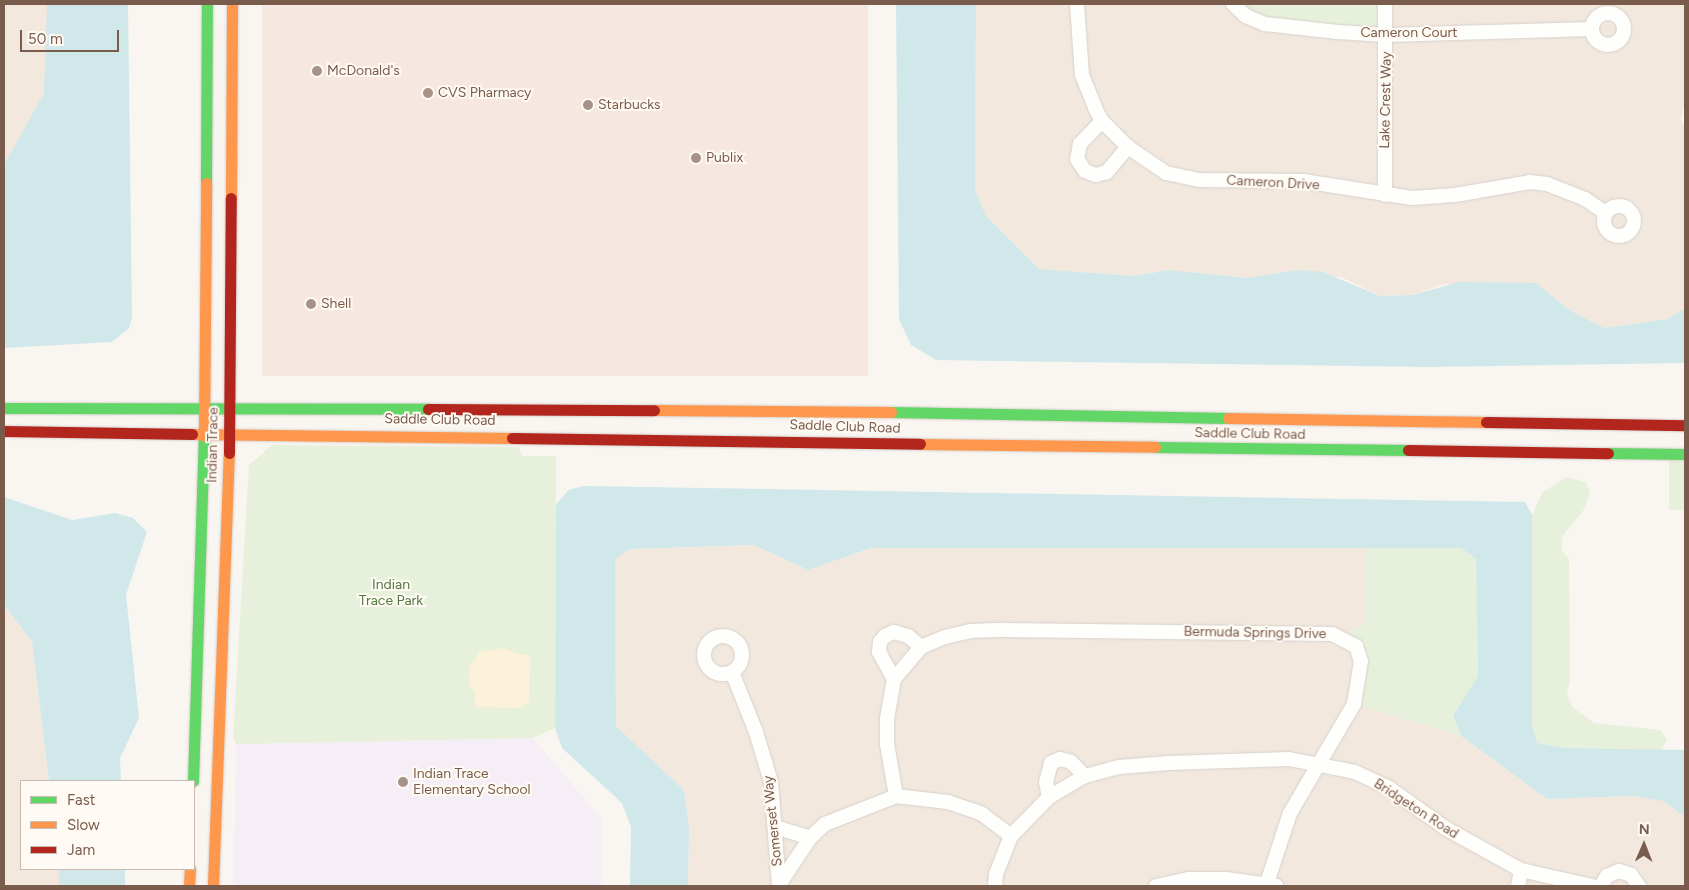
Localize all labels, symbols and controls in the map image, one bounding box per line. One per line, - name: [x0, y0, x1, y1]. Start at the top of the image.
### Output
- scale bar: [22, 20, 121, 52]
- street label: Cameron Court: [1361, 25, 1457, 41]
- text: 50 m: [28, 30, 63, 48]
- street label: Lake Crest Way: [1377, 51, 1395, 149]
- place label: McDonald's: [327, 63, 400, 79]
- marker: McDonald's: [311, 65, 323, 77]
- place label: CVS Pharmacy: [438, 85, 531, 101]
- marker: CVS Pharmacy: [422, 87, 434, 99]
- place label: Starbucks: [598, 97, 661, 113]
- marker: Starbucks: [582, 99, 594, 111]
- place label: Publix: [706, 150, 743, 166]
- marker: Publix: [690, 152, 702, 164]
- street label: Cameron Drive: [1226, 172, 1320, 194]
- place label: Shell: [321, 296, 351, 312]
- marker: Shell: [305, 298, 317, 310]
- street label: Indian Trace: [204, 407, 222, 483]
- street label: Saddle Club Road: [384, 411, 496, 429]
- street label: Saddle Club Road: [789, 417, 901, 437]
- street label: Saddle Club Road: [1194, 425, 1306, 443]
- park label: Indian Trace Park: [359, 577, 423, 610]
- street label: Bermuda Springs Drive: [1184, 623, 1326, 643]
- place label: Indian Trace Elementary School: [413, 766, 531, 799]
- street label: Somerset Way: [760, 775, 786, 867]
- street label: Bridgeton Road: [1371, 775, 1461, 843]
- marker: Indian Trace Elementary School: [397, 776, 409, 788]
- legend: [20, 780, 195, 870]
- text: Fast: [67, 791, 95, 809]
- text: Slow: [67, 816, 100, 834]
- north arrow: [1619, 820, 1669, 870]
- text: N: [1639, 821, 1650, 838]
- text: Jam: [67, 841, 95, 859]

